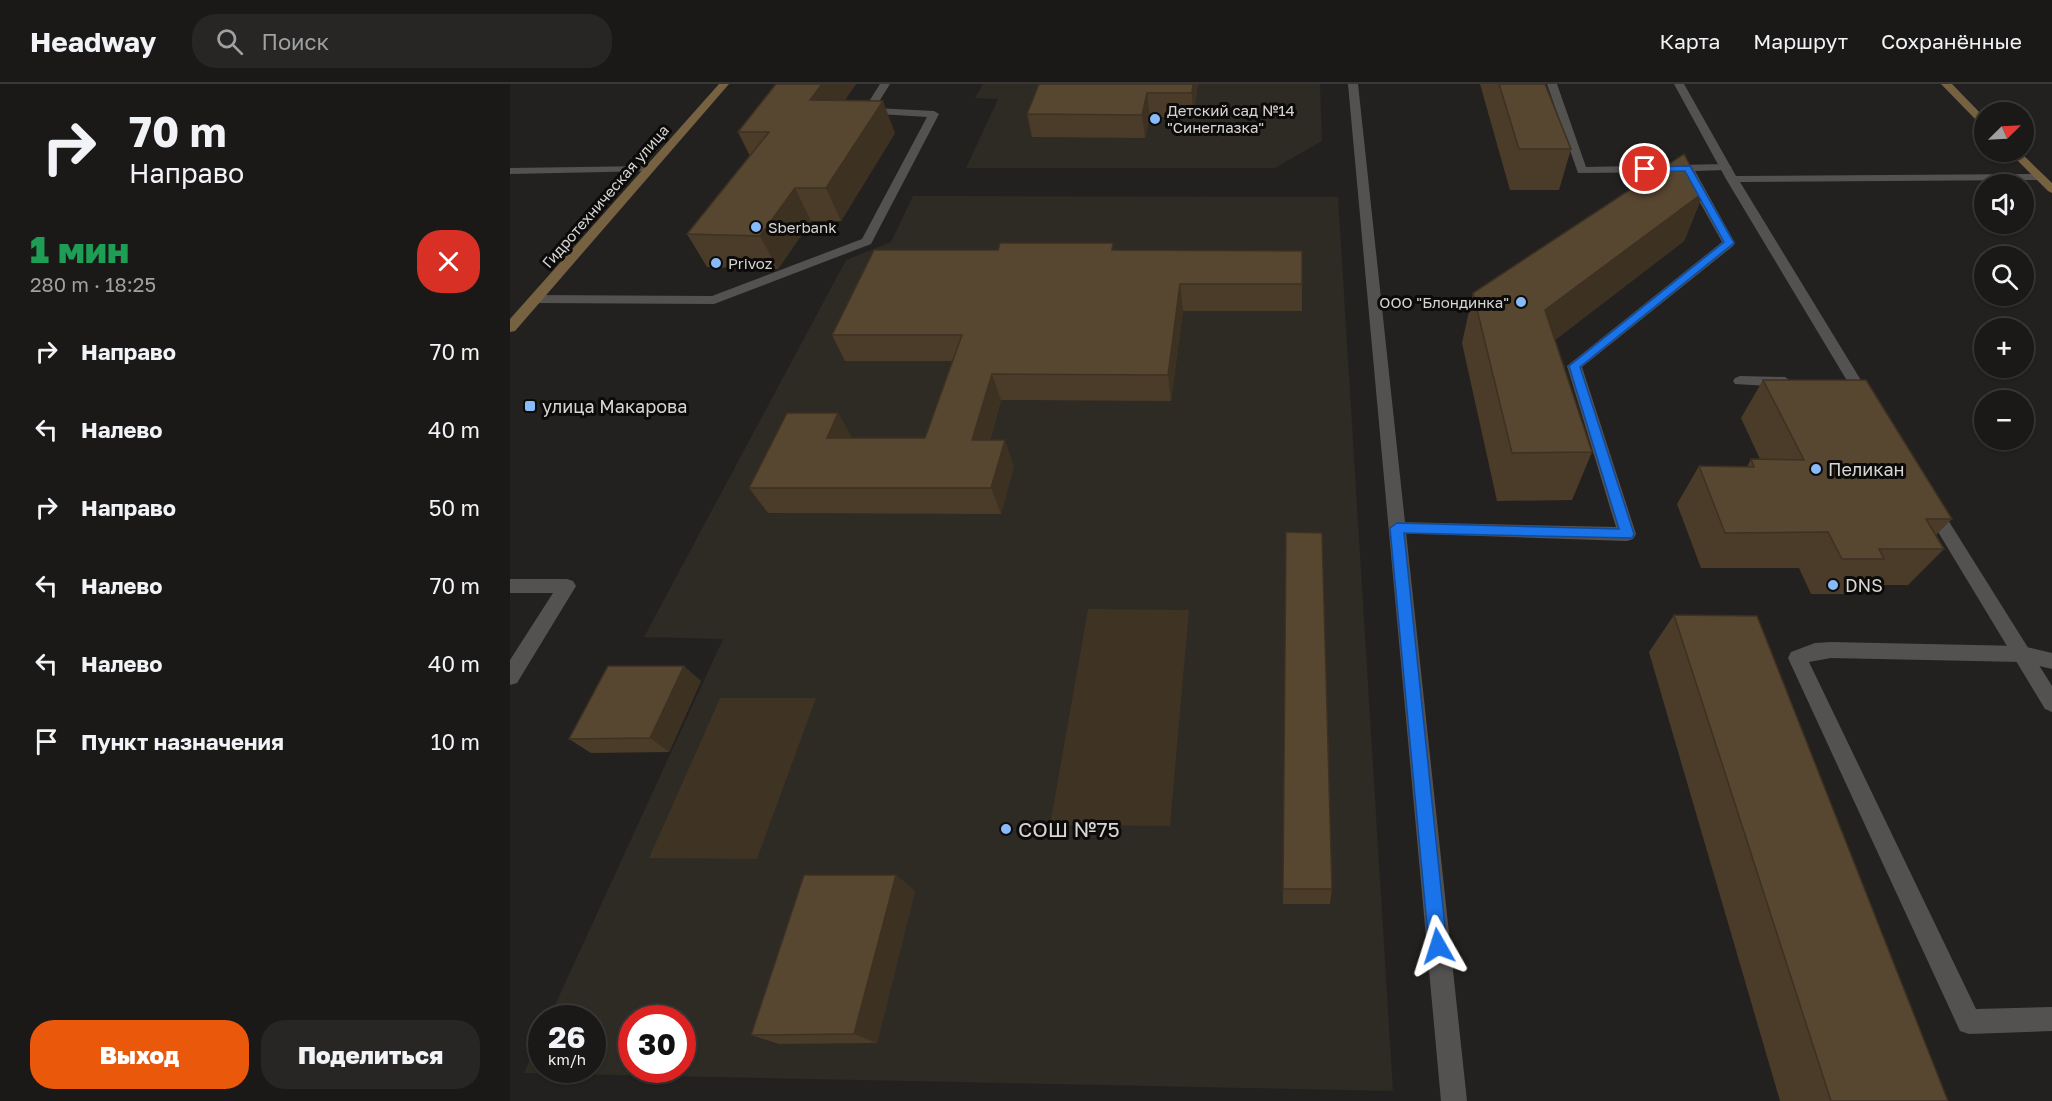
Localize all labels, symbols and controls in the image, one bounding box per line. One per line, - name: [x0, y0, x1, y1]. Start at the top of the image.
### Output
- search box: [192, 14, 612, 68]
- text: Headway: [30, 25, 156, 58]
- icon: search: [213, 25, 246, 58]
- text: Поиск: [261, 28, 329, 55]
- text: Карта: [1659, 28, 1720, 54]
- text: Маршрут: [1753, 28, 1848, 54]
- text: Сохранённые: [1881, 28, 2022, 54]
- place label: Детский сад №14 "Синеглазка": [1167, 101, 1295, 136]
- north arrow: [1974, 102, 2034, 162]
- map controls: [1974, 102, 2034, 450]
- text: 70 m: [129, 106, 226, 156]
- icon: right: [30, 108, 108, 186]
- marker: Детский сад №14 "Синеглазка": [1148, 112, 1162, 126]
- street label: Гидротехническая улица: [538, 121, 672, 271]
- pin: [1619, 143, 1670, 194]
- icon: arrive: [1628, 152, 1661, 185]
- text: Направо: [129, 157, 244, 189]
- button: sound: [1974, 174, 2034, 234]
- place label: Sberbank: [768, 218, 837, 236]
- marker: Sberbank: [749, 220, 763, 234]
- text: 1 мин: [30, 228, 129, 271]
- button: close: [417, 230, 480, 293]
- button: search: [1974, 246, 2034, 306]
- place label: Privoz: [728, 254, 773, 272]
- marker: Privoz: [709, 256, 723, 270]
- text: 280 m · 18:25: [30, 272, 156, 296]
- place label: ООО "Блондинка": [1379, 293, 1509, 311]
- marker: ООО "Блондинка": [1514, 295, 1528, 309]
- button: +: [1974, 318, 2034, 378]
- icon: right: [30, 335, 63, 368]
- text: Направо: [81, 338, 176, 365]
- text: 70 m: [430, 338, 480, 365]
- button: −: [1974, 390, 2034, 450]
- place label: улица Макарова: [542, 395, 687, 417]
- marker: улица Макарова: [523, 399, 537, 413]
- icon: left: [30, 413, 63, 446]
- text: Налево: [81, 416, 163, 443]
- text: 40 m: [428, 416, 480, 443]
- place label: Пеликан: [1828, 458, 1905, 480]
- marker: Пеликан: [1809, 462, 1823, 476]
- icon: right: [30, 491, 63, 524]
- text: Направо: [81, 494, 176, 521]
- text: 50 m: [429, 494, 480, 521]
- icon: left: [30, 569, 63, 602]
- text: Налево: [81, 572, 163, 599]
- text: 70 m: [430, 572, 480, 599]
- place label: DNS: [1845, 574, 1883, 596]
- marker: DNS: [1826, 578, 1840, 592]
- icon: left: [30, 647, 63, 680]
- text: Налево: [81, 650, 163, 677]
- text: 40 m: [428, 650, 480, 677]
- icon: arrive: [30, 725, 63, 758]
- text: Пункт назначения: [81, 728, 284, 755]
- text: 10 m: [431, 728, 480, 755]
- place label: СОШ №75: [1018, 816, 1120, 842]
- marker: СОШ №75: [999, 822, 1013, 836]
- position arrow: [1406, 914, 1470, 978]
- speed limit sign: 30: [618, 1005, 696, 1083]
- text: 26: [548, 1019, 586, 1055]
- button: Выход: [30, 1020, 249, 1089]
- button: Поделиться: [261, 1020, 480, 1089]
- text: km/h: [548, 1050, 586, 1068]

